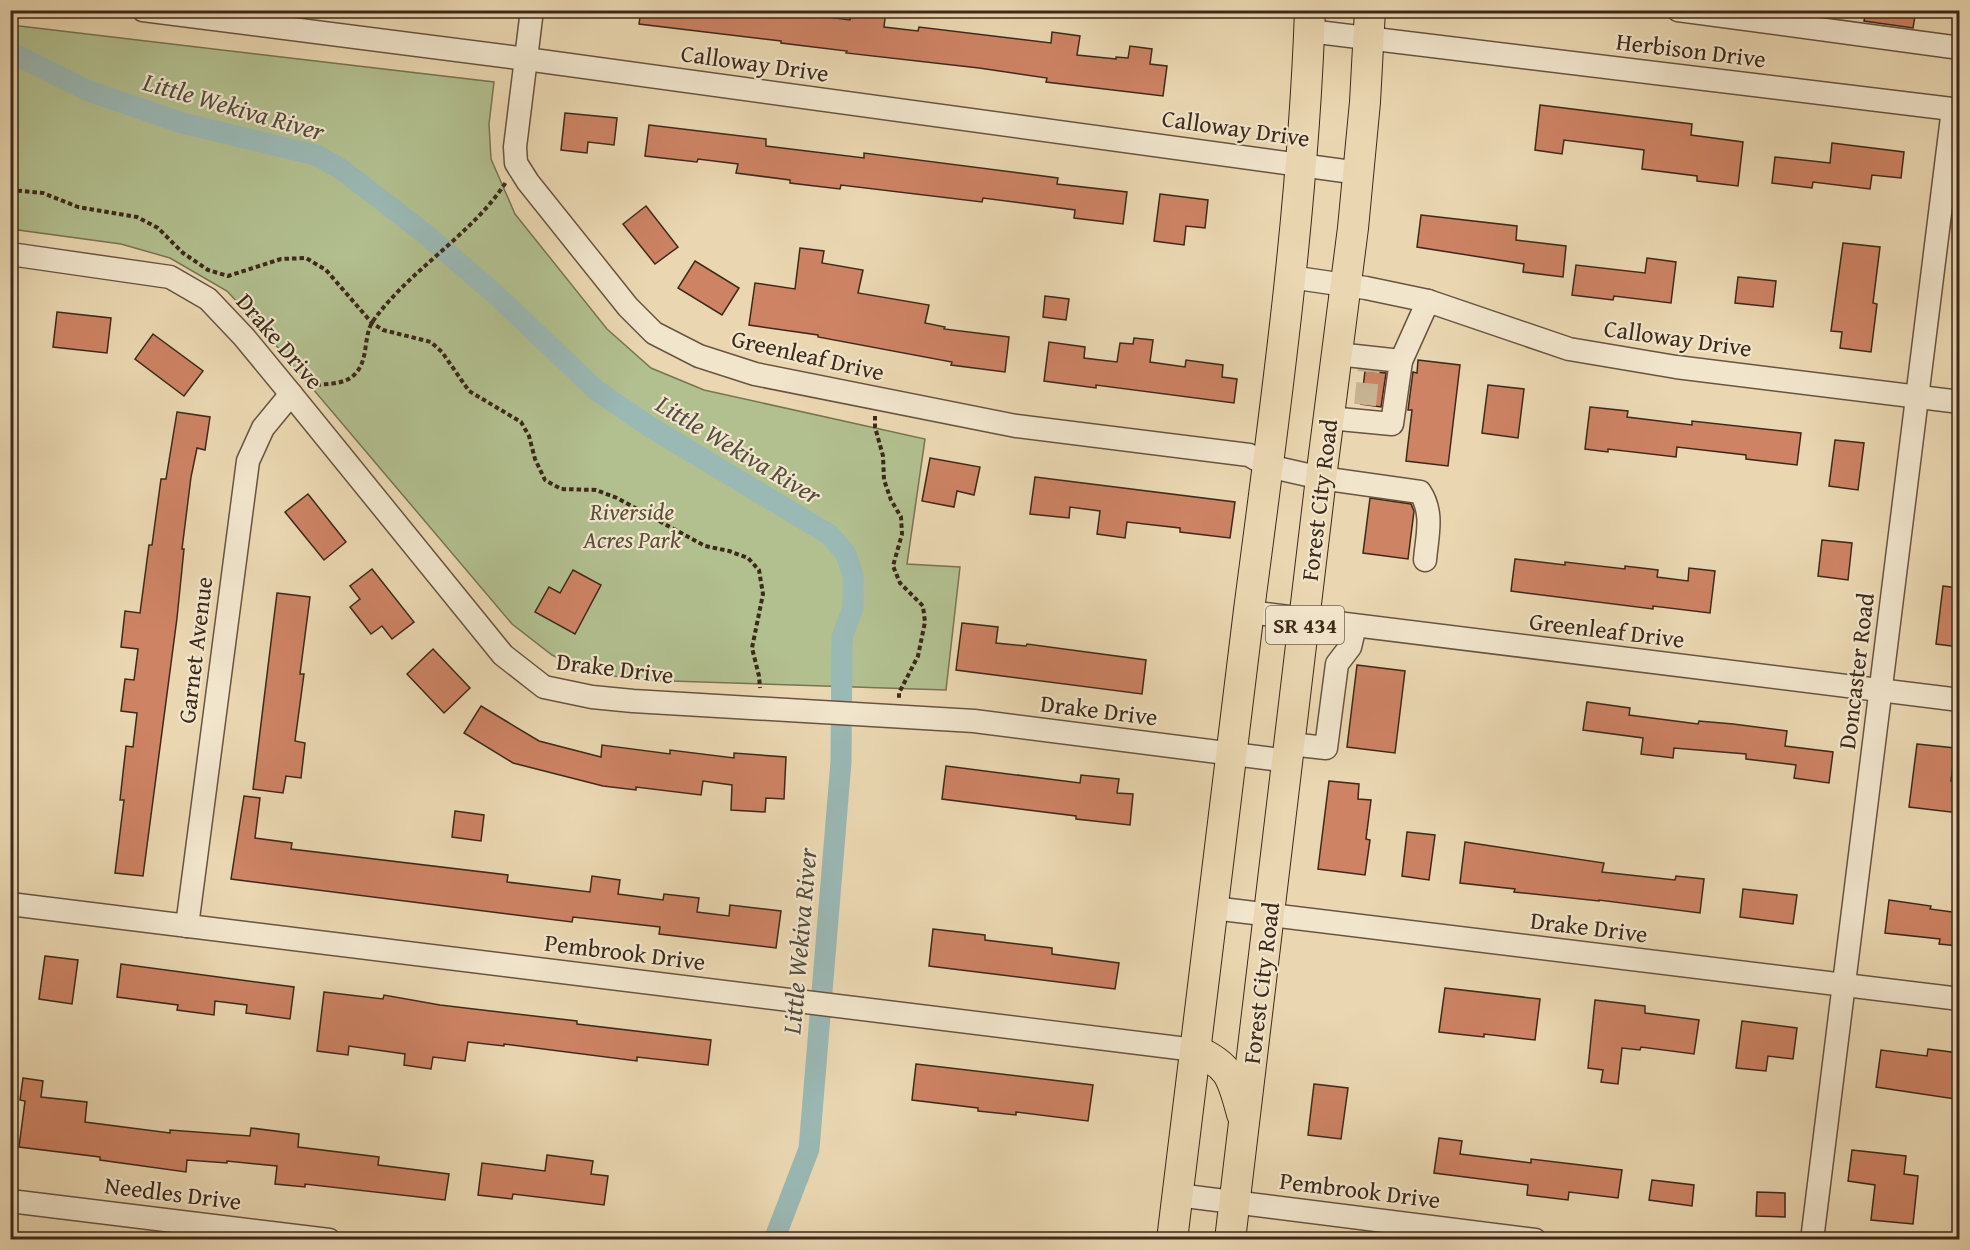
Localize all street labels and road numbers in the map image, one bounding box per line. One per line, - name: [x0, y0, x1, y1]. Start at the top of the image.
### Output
- street label: Herbison Drive: [1614, 23, 1768, 77]
- street label: Calloway Drive: [679, 35, 831, 91]
- street label: Calloway Drive: [1160, 100, 1312, 156]
- street label: Drake Drive: [228, 285, 332, 397]
- street label: Calloway Drive: [1602, 310, 1754, 366]
- street label: Greenleaf Drive: [728, 320, 888, 390]
- street label: Forest City Road: [1292, 417, 1346, 583]
- street label: Garnet Avenue: [169, 575, 221, 725]
- street label: Doncaster Road: [1829, 591, 1883, 751]
- street label: Greenleaf Drive: [1528, 603, 1686, 657]
- road number: SR 434: [1266, 606, 1344, 644]
- street label: Drake Drive: [554, 643, 676, 693]
- street label: Drake Drive: [1038, 685, 1160, 735]
- street label: Forest City Road: [1234, 900, 1288, 1066]
- street label: Drake Drive: [1528, 902, 1650, 952]
- street label: Pembrook Drive: [543, 925, 707, 979]
- street label: Pembrook Drive: [1278, 1163, 1442, 1217]
- street label: Needles Drive: [103, 1167, 243, 1219]

